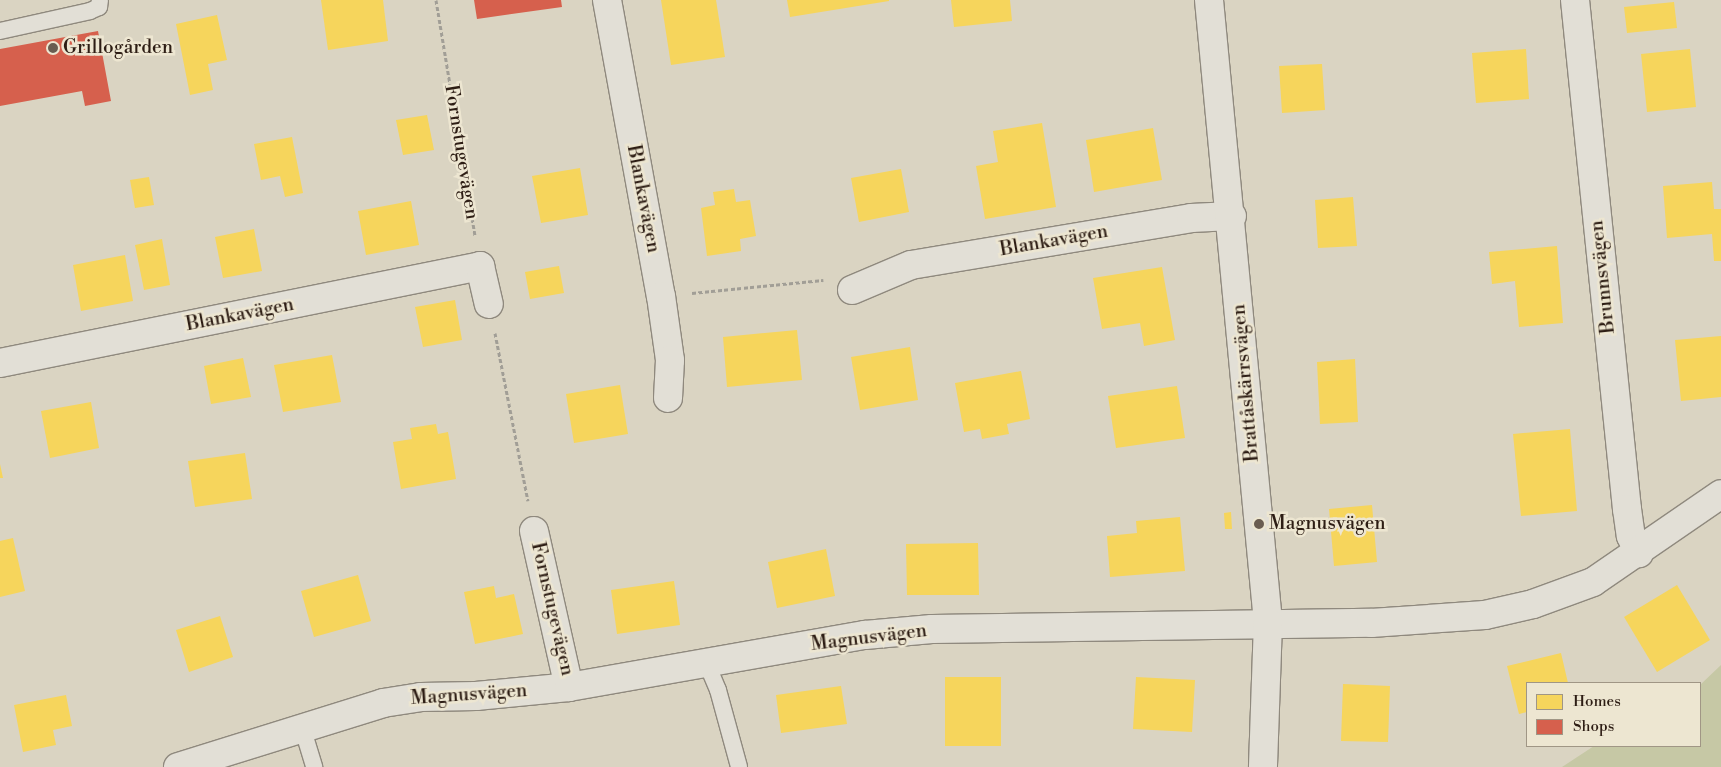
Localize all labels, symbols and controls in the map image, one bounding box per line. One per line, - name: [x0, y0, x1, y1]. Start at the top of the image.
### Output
- place label: Grillogården: [63, 37, 173, 59]
- marker: Grillogården: [47, 42, 59, 54]
- street label: Fornstugevägen: [439, 83, 483, 221]
- street label: Blankavägen: [621, 143, 665, 255]
- street label: Brunnsvägen: [1586, 219, 1620, 335]
- street label: Blankavägen: [998, 220, 1110, 262]
- street label: Blankavägen: [184, 293, 296, 337]
- street label: Brattåskärrsvägen: [1228, 303, 1264, 463]
- place label: Magnusvägen: [1269, 513, 1386, 535]
- marker: Magnusvägen: [1253, 518, 1265, 530]
- street label: Fornstugevägen: [526, 540, 578, 678]
- street label: Magnusvägen: [810, 620, 928, 656]
- street label: Magnusvägen: [410, 680, 528, 710]
- legend: [1526, 682, 1701, 747]
- text: Homes: [1573, 692, 1621, 711]
- text: Shops: [1573, 717, 1614, 736]

